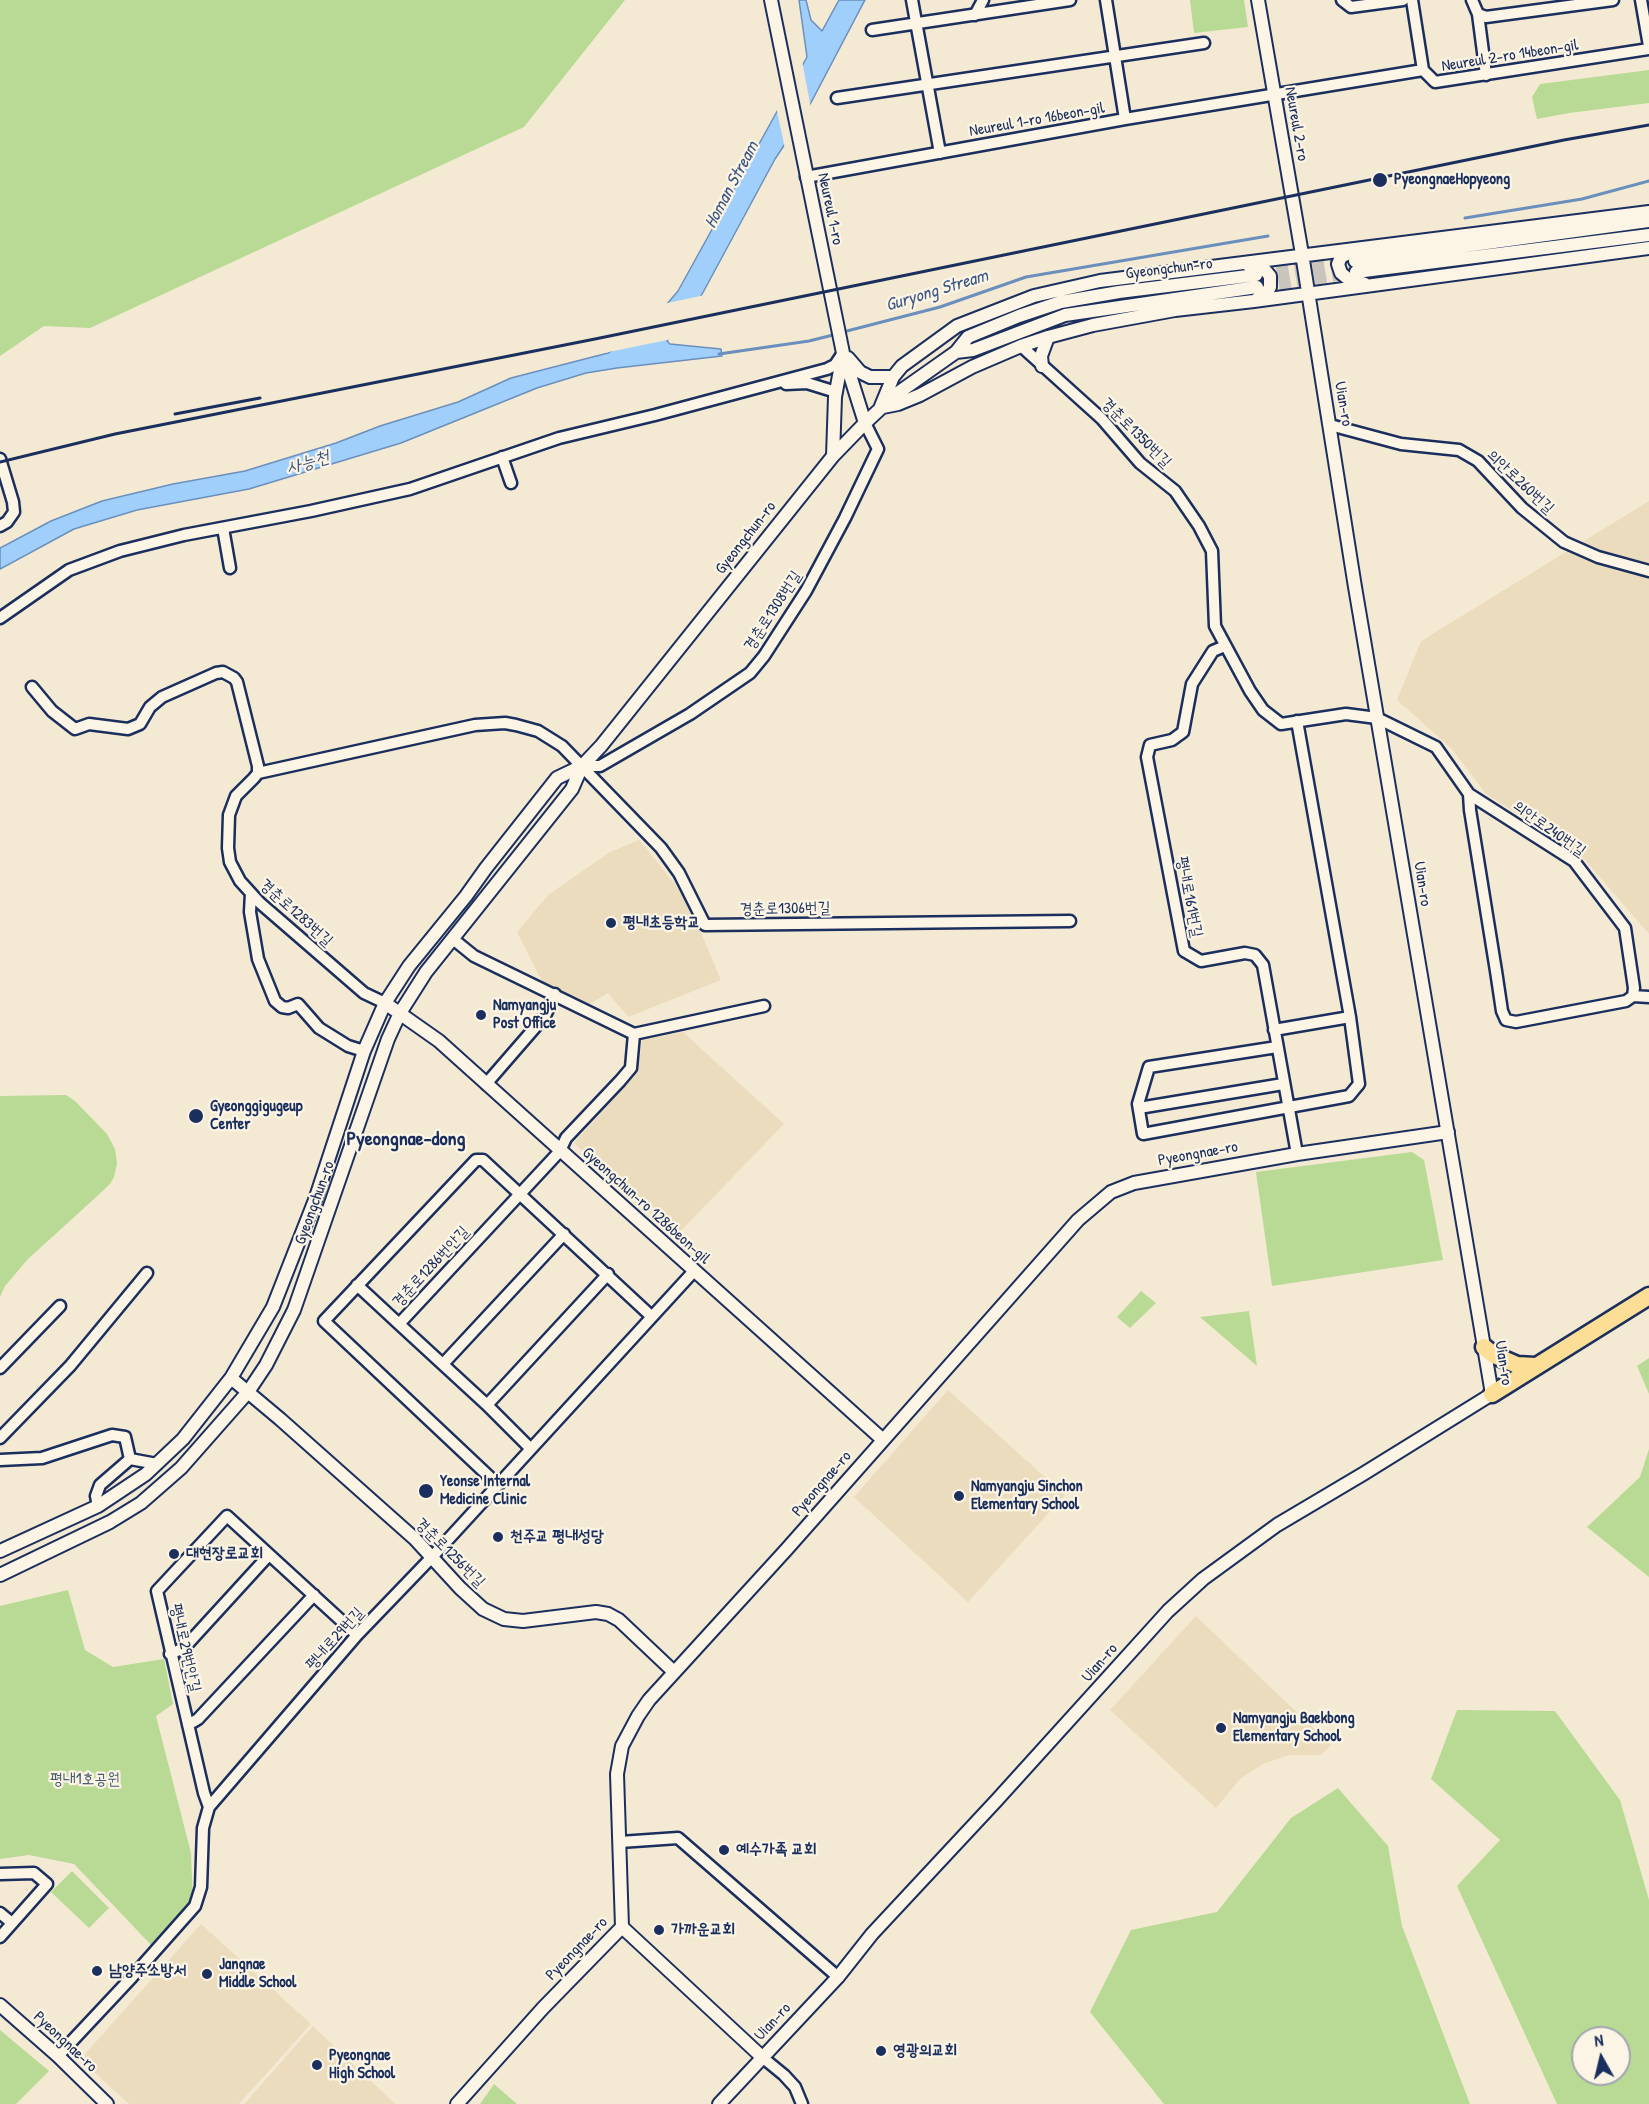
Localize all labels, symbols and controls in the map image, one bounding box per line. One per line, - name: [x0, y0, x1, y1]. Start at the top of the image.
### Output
- street label: Neureul 2-ro 14beon-gil: [1440, 36, 1580, 76]
- street label: Neureul 2-ro: [1280, 86, 1312, 162]
- street label: Neureul 1-ro 16beon-gil: [968, 99, 1106, 141]
- water label: Homan Stream: [700, 138, 764, 232]
- place label: PyeongnaeHopyeong: [1394, 170, 1510, 190]
- street label: Neureul 1-ro: [813, 171, 847, 247]
- marker: PyeongnaeHopyeong: [1371, 171, 1389, 189]
- street label: Gyeongchun-ro: [1125, 254, 1213, 284]
- water label: Guryong Stream: [883, 265, 991, 317]
- street label: Uian-ro: [1330, 380, 1356, 428]
- street label: 경춘로1350번길: [1097, 394, 1175, 472]
- street label: 의안로260번길: [1482, 446, 1558, 518]
- water label: 사능천: [284, 447, 332, 479]
- street label: Gyeongchun-ro: [712, 498, 780, 578]
- street label: 경춘로1308번길: [740, 567, 806, 655]
- street label: 의안로240번길: [1509, 797, 1589, 861]
- street label: 평내로161번길: [1172, 855, 1206, 939]
- street label: Uian-ro: [1409, 860, 1435, 908]
- street label: 경춘로1283번길: [255, 875, 337, 951]
- street label: 경춘로1306번길: [739, 899, 831, 919]
- place label: 평내초등학교: [623, 913, 700, 933]
- marker: 평내초등학교: [604, 916, 618, 930]
- place label: Namyangju Post Office: [493, 996, 556, 1034]
- marker: Namyangju Post Office: [474, 1008, 488, 1022]
- place label: Gyeonggigugeup Center: [210, 1097, 303, 1135]
- marker: Gyeonggigugeup Center: [187, 1107, 205, 1125]
- district label: Pyeongnae-dong: [347, 1128, 465, 1152]
- street label: Pyeongnae-ro: [1157, 1138, 1239, 1170]
- street label: Gyeongchun-ro 1286beon-gil: [578, 1143, 714, 1269]
- street label: Gyeongchun-ro: [291, 1159, 339, 1247]
- street label: 경춘로1286번안길: [389, 1222, 473, 1312]
- street label: Uian-ro: [1490, 1339, 1516, 1387]
- street label: Pyeongnae-ro: [788, 1447, 856, 1521]
- place label: Yeonse Internal Medicine Clinic: [440, 1472, 530, 1510]
- place label: Namyangju Sinchon Elementary School: [971, 1477, 1083, 1515]
- marker: Yeonse Internal Medicine Clinic: [417, 1482, 435, 1500]
- marker: Namyangju Sinchon Elementary School: [952, 1489, 966, 1503]
- street label: 경춘로1256번길: [411, 1514, 489, 1592]
- place label: 천주교 평내성당: [510, 1527, 604, 1547]
- marker: 천주교 평내성당: [491, 1530, 505, 1544]
- place label: 대현장로교회: [186, 1544, 263, 1564]
- marker: 대현장로교회: [167, 1547, 181, 1561]
- street label: 평내로29번안길: [165, 1602, 205, 1694]
- street label: 평내로29번길: [302, 1604, 368, 1674]
- street label: Uian-ro: [1078, 1640, 1122, 1686]
- place label: Namyangju Baekbong Elementary School: [1233, 1709, 1355, 1747]
- marker: Namyangju Baekbong Elementary School: [1214, 1721, 1228, 1735]
- park label: 평내1호공원: [50, 1770, 120, 1790]
- place label: 예수가족 교회: [736, 1840, 817, 1860]
- marker: 예수가족 교회: [717, 1843, 731, 1857]
- street label: Pyeongnae-ro: [542, 1913, 612, 1985]
- place label: 가까운교회: [671, 1920, 735, 1940]
- marker: 가까운교회: [652, 1923, 666, 1937]
- place label: Jangnae Middle School: [219, 1955, 296, 1993]
- place label: 남양주소방서: [109, 1961, 186, 1981]
- marker: 남양주소방서: [90, 1964, 104, 1978]
- marker: Jangnae Middle School: [200, 1967, 214, 1981]
- street label: Uian-ro: [751, 1999, 795, 2045]
- street label: Pyeongnae-ro: [29, 2008, 101, 2076]
- north arrow: [1571, 2026, 1631, 2086]
- text: N: [1593, 2029, 1605, 2052]
- place label: 영광의교회: [893, 2041, 957, 2061]
- marker: 영광의교회: [874, 2044, 888, 2058]
- place label: Pyeongnae High School: [329, 2046, 395, 2084]
- marker: Pyeongnae High School: [310, 2058, 324, 2072]

